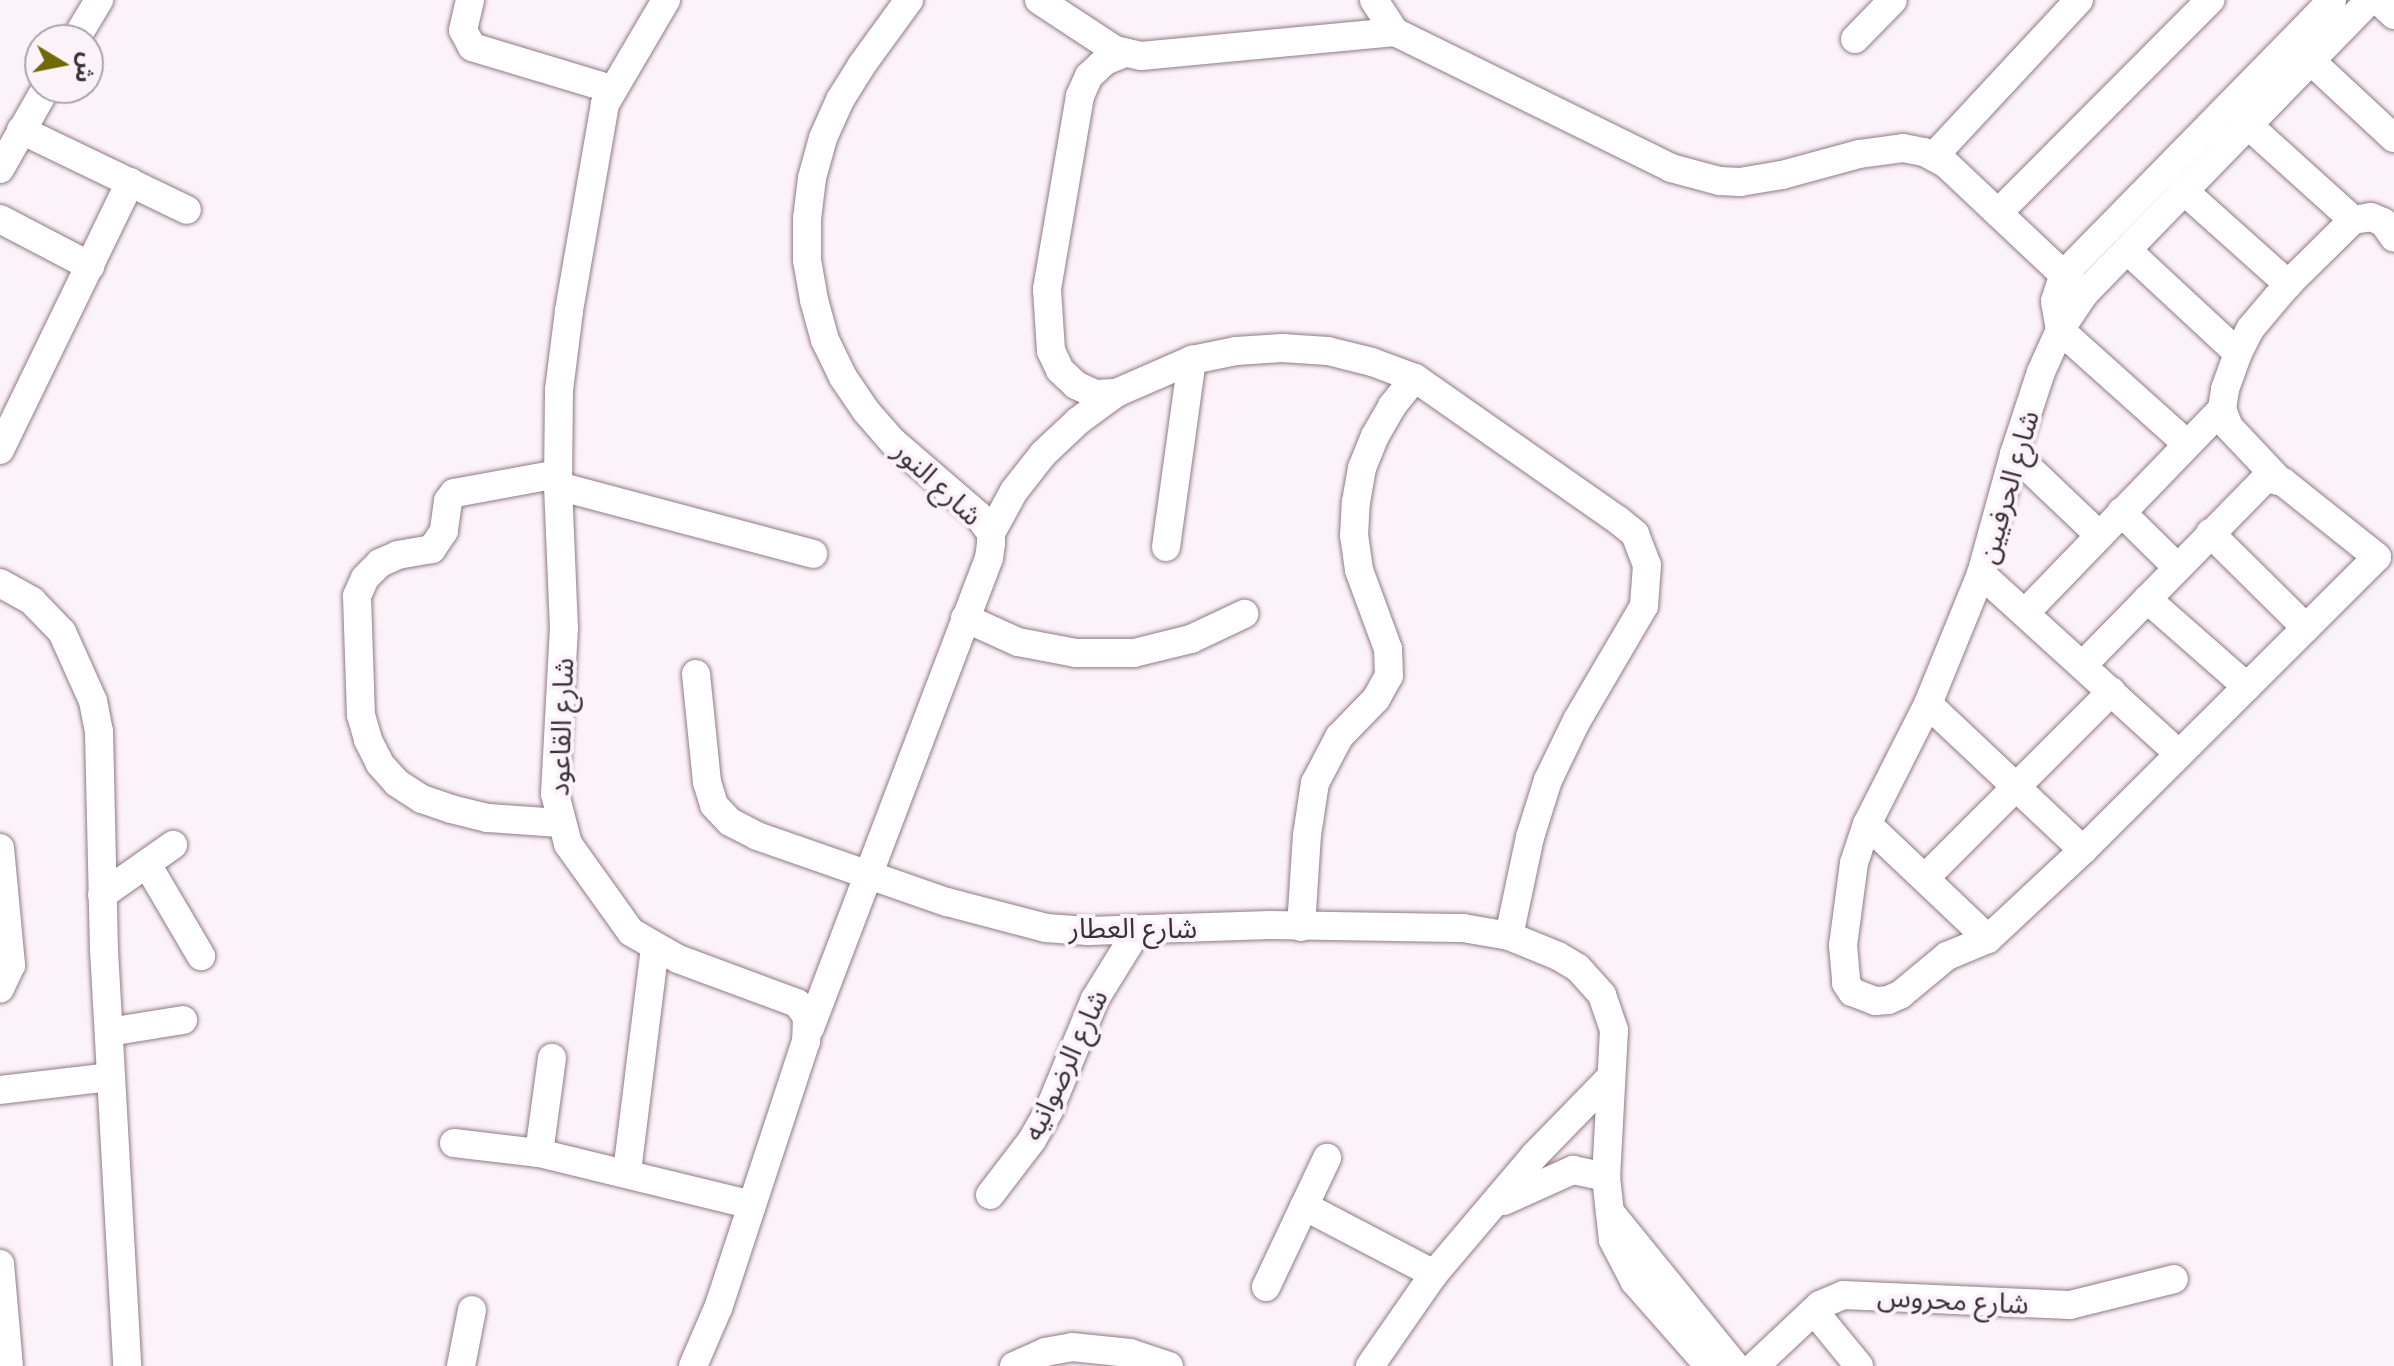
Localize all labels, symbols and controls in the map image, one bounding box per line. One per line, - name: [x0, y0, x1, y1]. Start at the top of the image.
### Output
- north arrow: [24, 24, 104, 104]
- text: ش: [69, 51, 102, 85]
- street label: شارع الحرفيين: [1970, 407, 2046, 567]
- street label: شارع النور: [887, 434, 989, 532]
- street label: شارع القاعود: [542, 657, 580, 797]
- street label: شارع العطار: [1069, 911, 1197, 945]
- street label: شارع الرضوانيه: [1015, 984, 1115, 1146]
- street label: شارع محروس: [1876, 1279, 2030, 1321]

